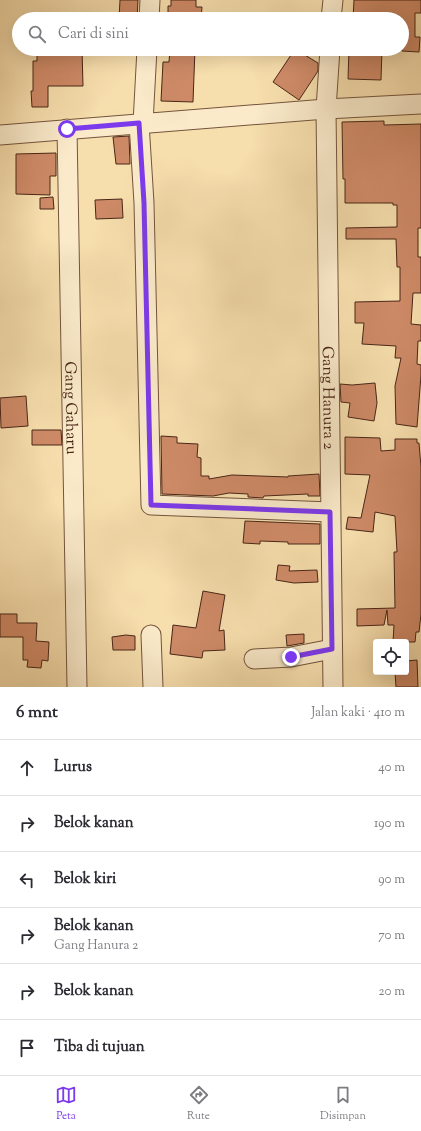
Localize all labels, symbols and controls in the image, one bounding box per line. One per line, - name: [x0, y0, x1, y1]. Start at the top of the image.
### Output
- search box: [12, 12, 409, 56]
- icon: search: [26, 23, 48, 45]
- text: Cari di sini: [58, 24, 129, 45]
- route start: [58, 120, 76, 138]
- street label: Gang Hanura 2: [315, 346, 339, 450]
- street label: Gang Gaharu: [57, 361, 82, 455]
- map controls: [373, 639, 409, 675]
- button: locate: [373, 639, 409, 675]
- route end: [282, 648, 300, 666]
- text: 6 mnt: [16, 701, 58, 725]
- text: Jalan kaki · 410 m: [311, 704, 405, 722]
- icon: ahead: [16, 757, 38, 779]
- text: Lurus: [54, 757, 92, 778]
- text: 40 m: [378, 759, 405, 777]
- icon: right: [16, 813, 38, 835]
- text: Belok kanan: [54, 813, 134, 834]
- text: 190 m: [374, 815, 405, 833]
- icon: left: [16, 869, 38, 891]
- text: Belok kiri: [54, 869, 116, 890]
- text: 90 m: [378, 871, 405, 889]
- text: Belok kanan: [54, 916, 134, 937]
- icon: right: [16, 925, 38, 947]
- text: 70 m: [378, 927, 405, 945]
- text: Gang Hanura 2: [54, 937, 138, 955]
- icon: right: [16, 981, 38, 1003]
- text: Belok kanan: [54, 981, 134, 1002]
- text: 20 m: [379, 983, 405, 1001]
- icon: arrive: [16, 1037, 38, 1059]
- text: Tiba di tujuan: [54, 1037, 145, 1058]
- tab: Peta: [55, 1084, 77, 1124]
- tab: Rute: [187, 1084, 210, 1124]
- tab: Disimpan: [320, 1084, 366, 1124]

